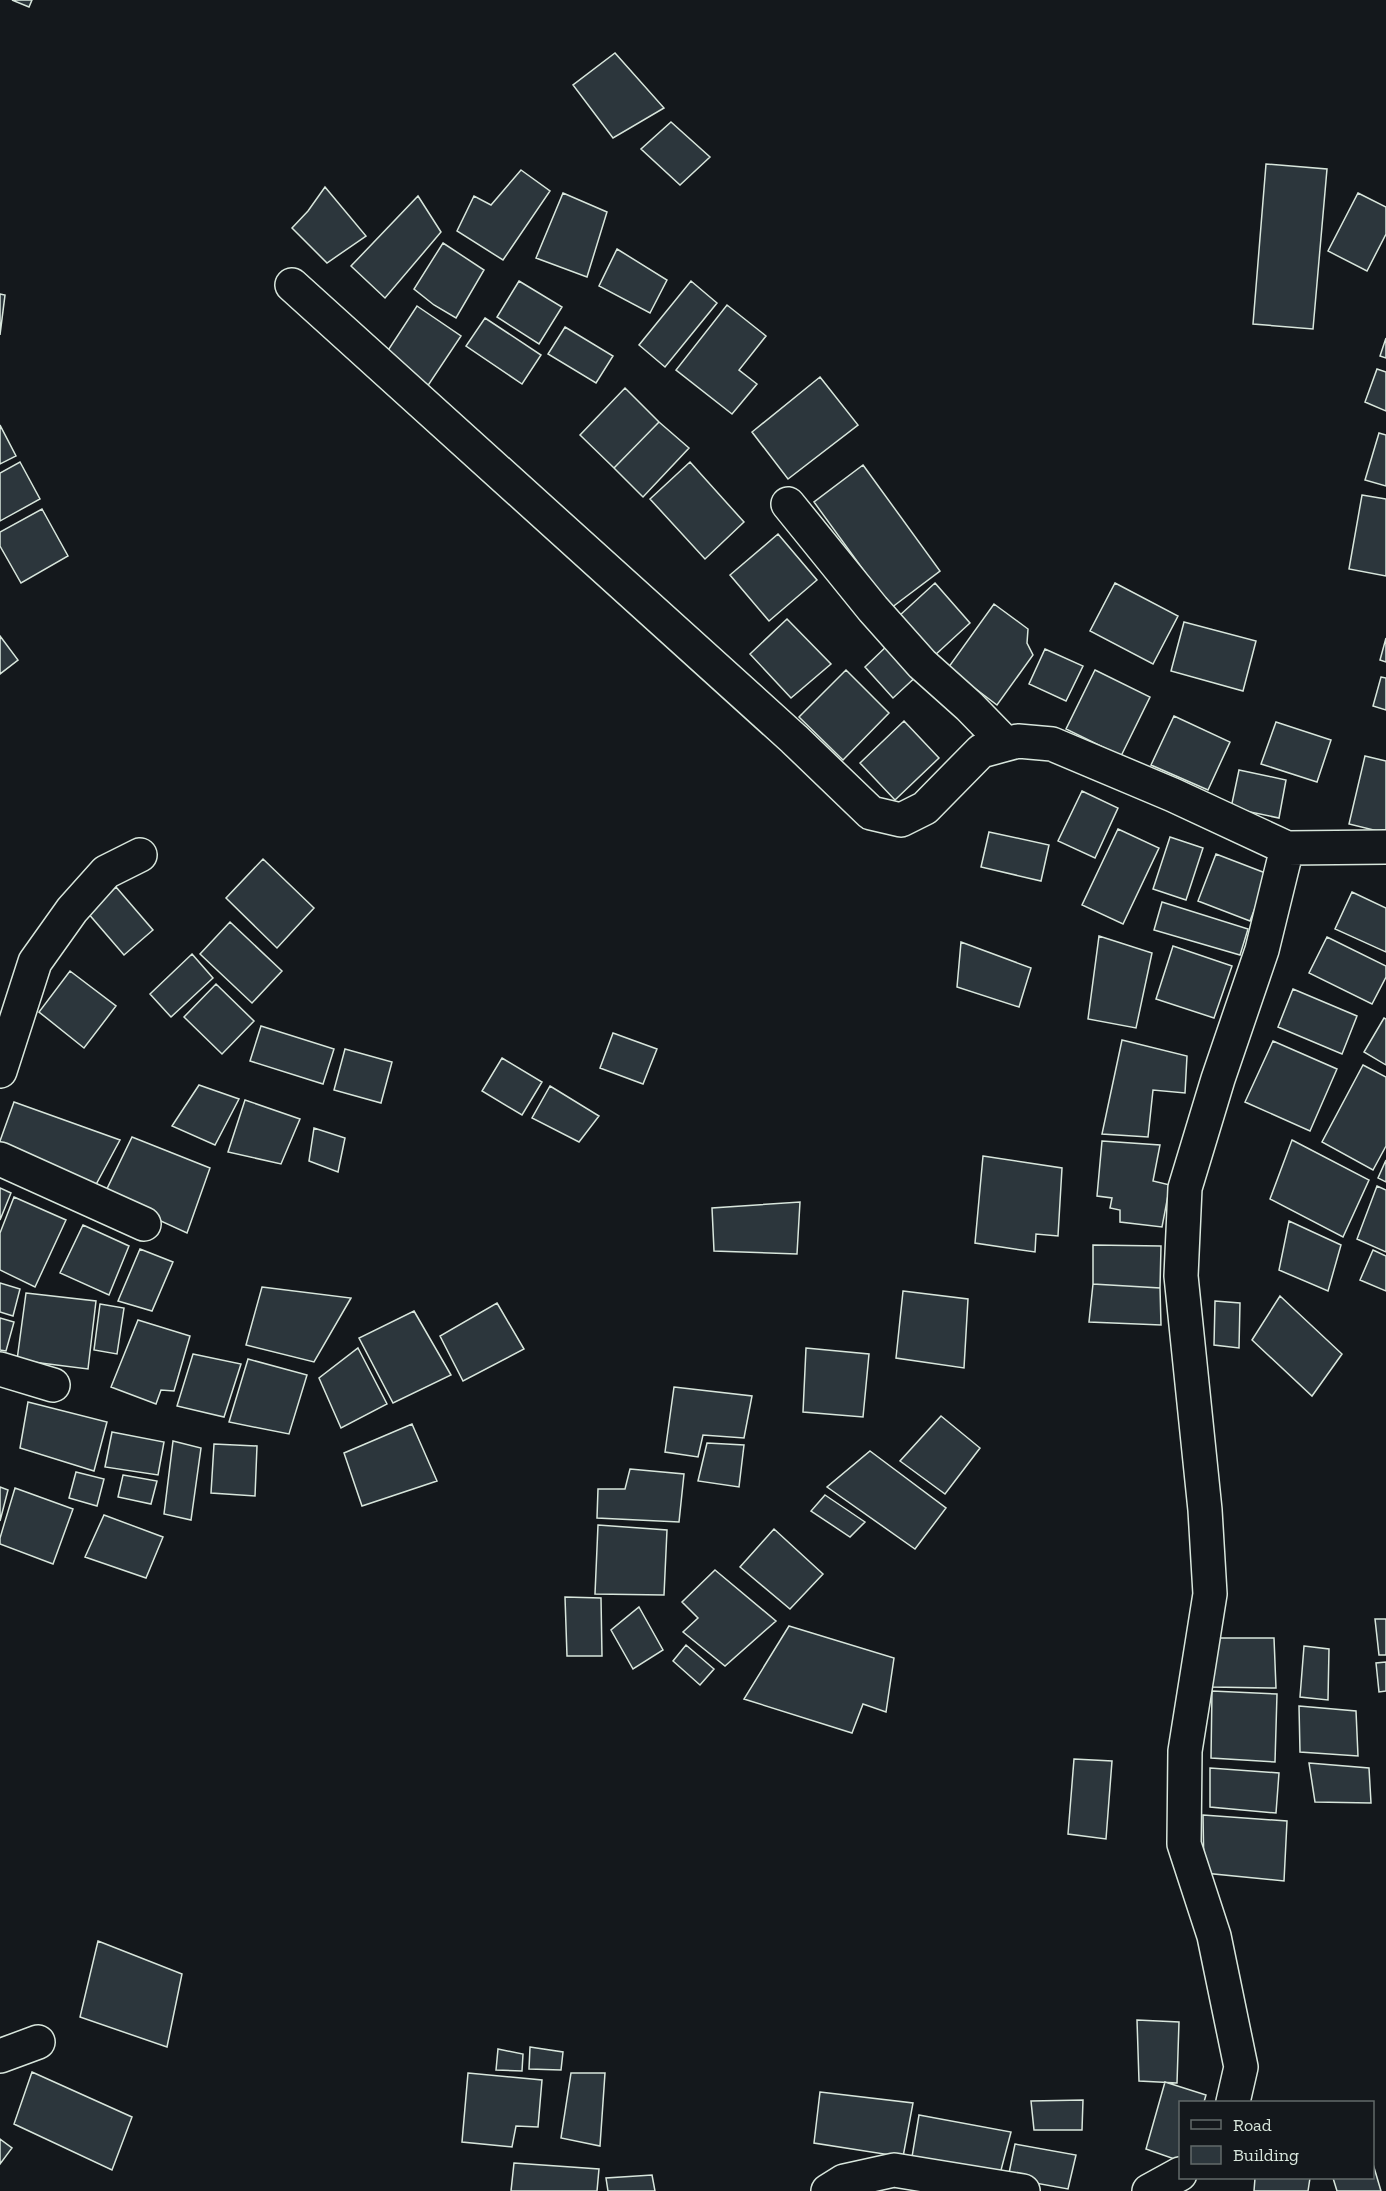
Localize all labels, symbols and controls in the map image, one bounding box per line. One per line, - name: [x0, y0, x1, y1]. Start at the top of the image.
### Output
- legend: [1179, 2101, 1374, 2179]
- text: Road: [1233, 2114, 1272, 2136]
- text: Building: [1233, 2144, 1299, 2166]

